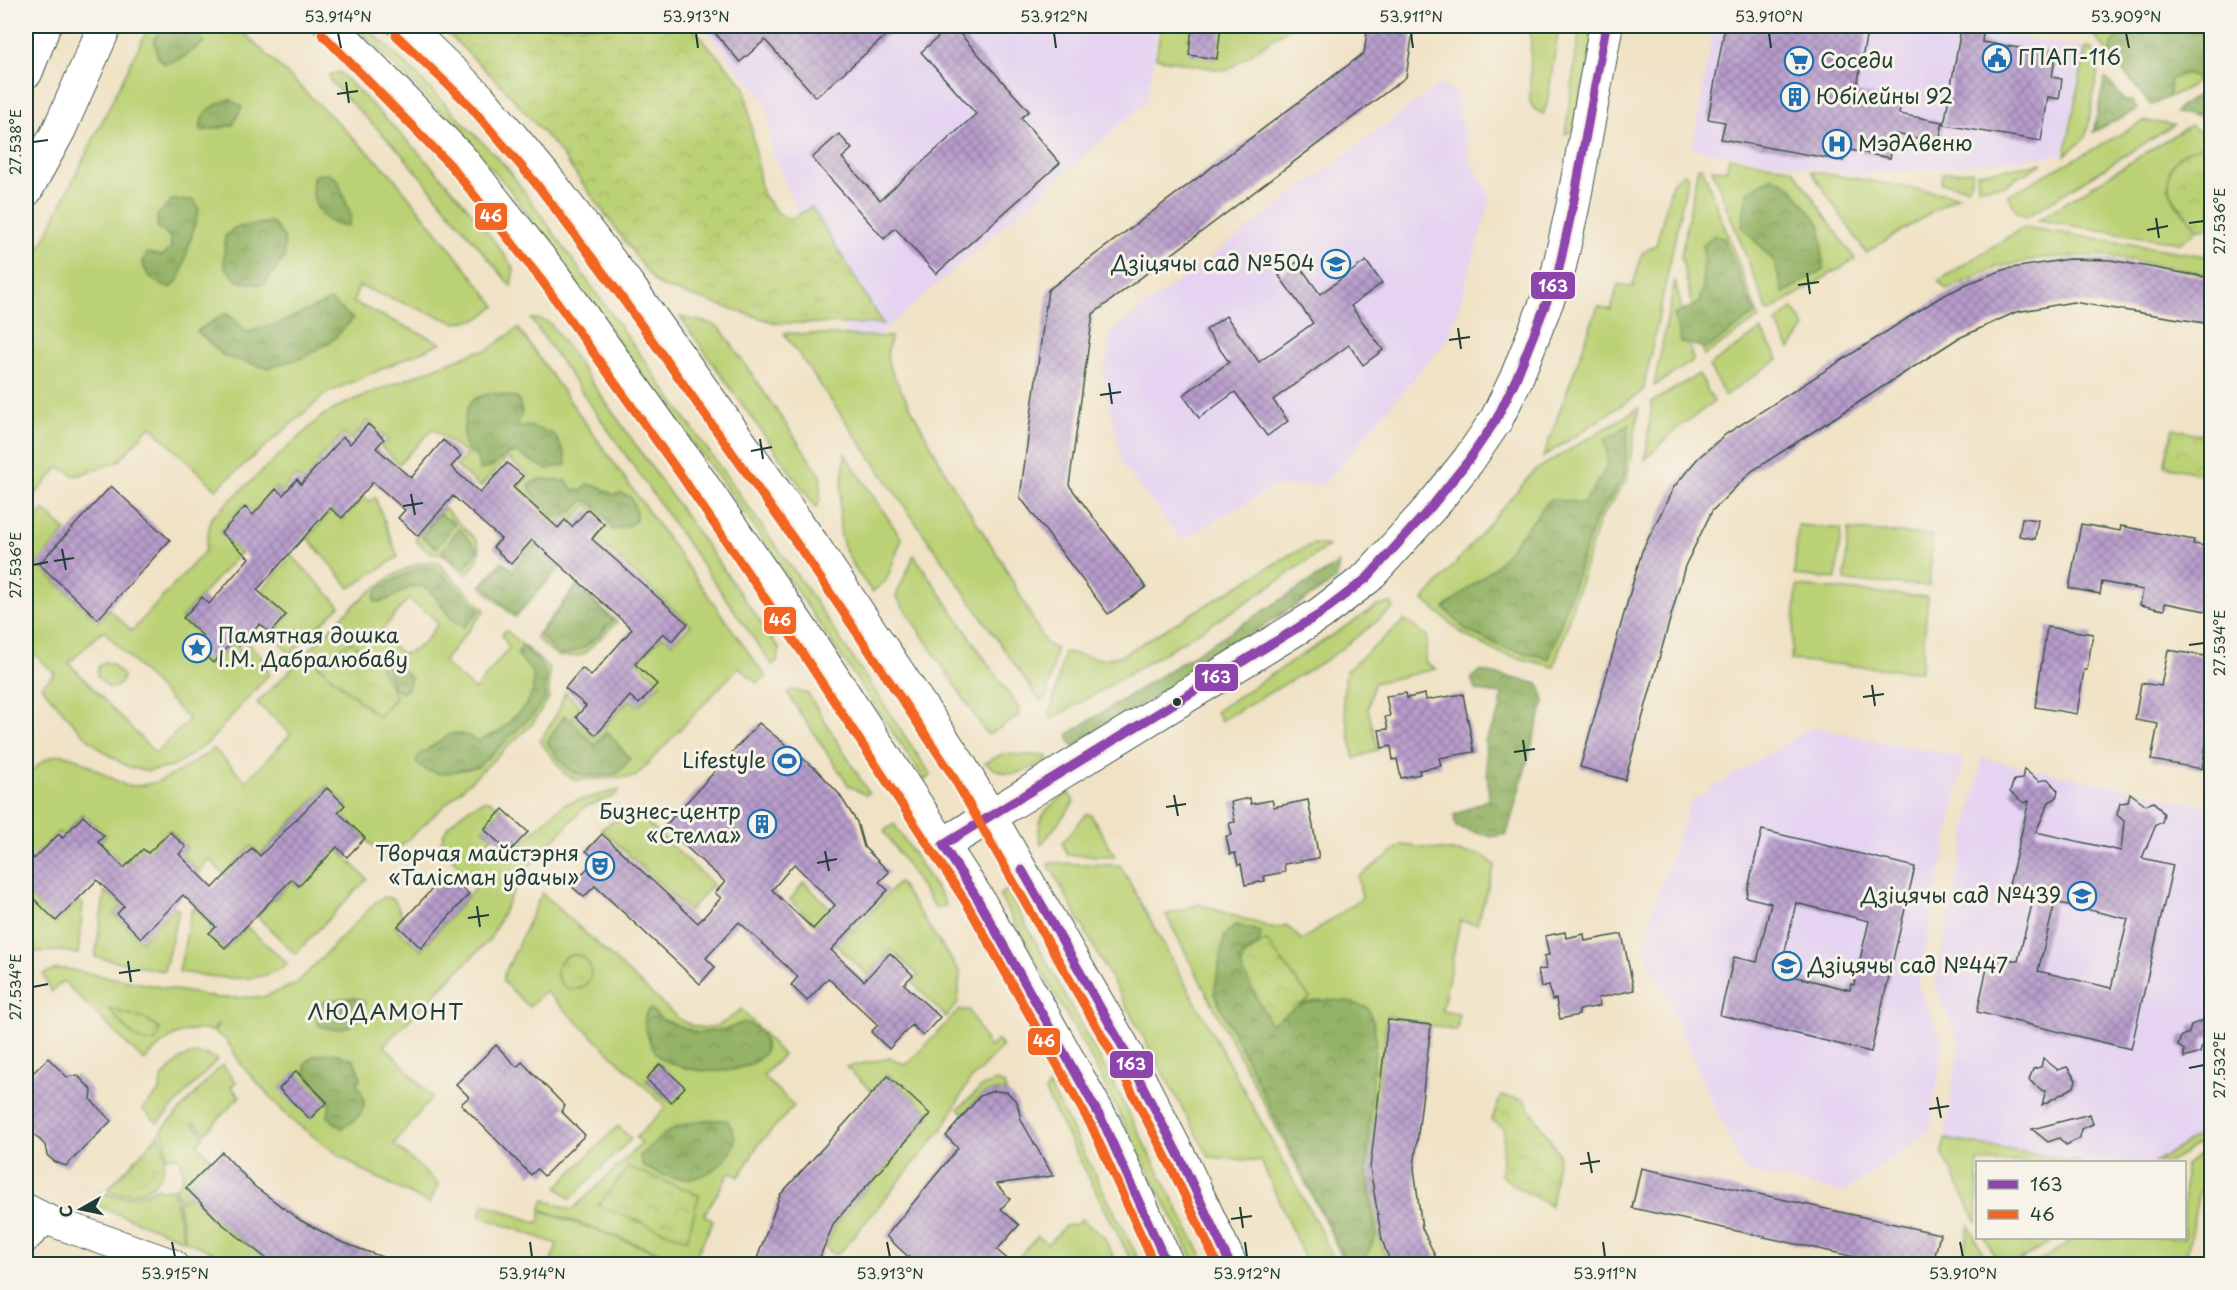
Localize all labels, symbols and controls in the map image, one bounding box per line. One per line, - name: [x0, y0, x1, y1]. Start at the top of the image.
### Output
- text: 53.914°N: [304, 4, 372, 27]
- text: 53.913°N: [662, 4, 730, 27]
- text: 53.912°N: [1020, 4, 1088, 27]
- text: 53.911°N: [1379, 4, 1443, 27]
- text: 53.910°N: [1735, 4, 1803, 27]
- text: 53.909°N: [2090, 4, 2162, 27]
- place label: ГПАП-116: [2018, 40, 2121, 72]
- public building icon: ГПАП-116: [1981, 42, 2013, 74]
- place label: Соседи: [1820, 43, 1894, 75]
- supermarket icon: Соседи: [1783, 45, 1815, 77]
- place label: Юбілейны 92: [1816, 79, 1953, 111]
- building icon: Юбілейны 92: [1779, 81, 1811, 113]
- text: 27.538°E: [3, 109, 26, 175]
- place label: МэдАвеню: [1858, 126, 1973, 158]
- hospital icon: МэдАвеню: [1821, 128, 1853, 160]
- text: 27.536°E: [2207, 188, 2230, 254]
- line badge: 46: [474, 202, 508, 231]
- text: 46: [480, 203, 502, 227]
- place label: Дзіцячы сад №504: [1110, 246, 1315, 278]
- school or university icon: Дзіцячы сад №504: [1320, 248, 1352, 280]
- line badge: 163: [1530, 271, 1576, 300]
- text: 163: [1538, 273, 1568, 297]
- text: 27.536°E: [3, 532, 26, 598]
- line badge: 46: [763, 606, 797, 635]
- text: 46: [769, 607, 791, 631]
- text: 27.534°E: [2207, 610, 2230, 676]
- place label: Памятная дошка І.М. Дабралюбаву: [218, 618, 408, 674]
- place icon: Памятная дошка І.М. Дабралюбаву: [181, 632, 213, 664]
- line badge: 163: [1194, 663, 1239, 692]
- text: 163: [1201, 664, 1231, 688]
- unlabelled marker: [1171, 696, 1183, 708]
- place label: Lifestyle: [682, 743, 766, 775]
- sports icon: Lifestyle: [771, 745, 803, 777]
- place label: Бизнес-центр «Стелла»: [599, 794, 741, 850]
- building icon: Бизнес-центр «Стелла»: [746, 808, 778, 840]
- place label: Творчая майстэрня «Талісман удачы»: [375, 836, 579, 892]
- theatre icon: Творчая майстэрня «Талісман удачы»: [584, 850, 616, 882]
- place label: Дзіцячы сад №439: [1860, 878, 2061, 910]
- school or university icon: Дзіцячы сад №439: [2066, 880, 2098, 912]
- place label: Дзіцячы сад №447: [1807, 948, 2008, 980]
- school or university icon: Дзіцячы сад №447: [1771, 950, 1803, 982]
- text: 27.534°E: [3, 954, 26, 1020]
- district label: ЛЮДАМОНТ: [308, 994, 464, 1027]
- line badge: 46: [1027, 1027, 1061, 1056]
- text: 46: [1033, 1028, 1055, 1052]
- text: 27.532°E: [2207, 1032, 2230, 1098]
- line badge: 163: [1109, 1050, 1154, 1079]
- text: 163: [1116, 1051, 1146, 1075]
- legend: [1976, 1161, 2186, 1239]
- text: 163: [2030, 1170, 2063, 1197]
- north arrow: [51, 1179, 111, 1239]
- text: 46: [2030, 1200, 2055, 1227]
- text: С: [52, 1204, 78, 1219]
- text: 53.915°N: [141, 1261, 209, 1284]
- text: 53.914°N: [498, 1261, 566, 1284]
- text: 53.913°N: [856, 1261, 924, 1284]
- text: 53.912°N: [1213, 1261, 1281, 1284]
- text: 53.911°N: [1573, 1261, 1637, 1284]
- text: 53.910°N: [1929, 1261, 1997, 1284]

